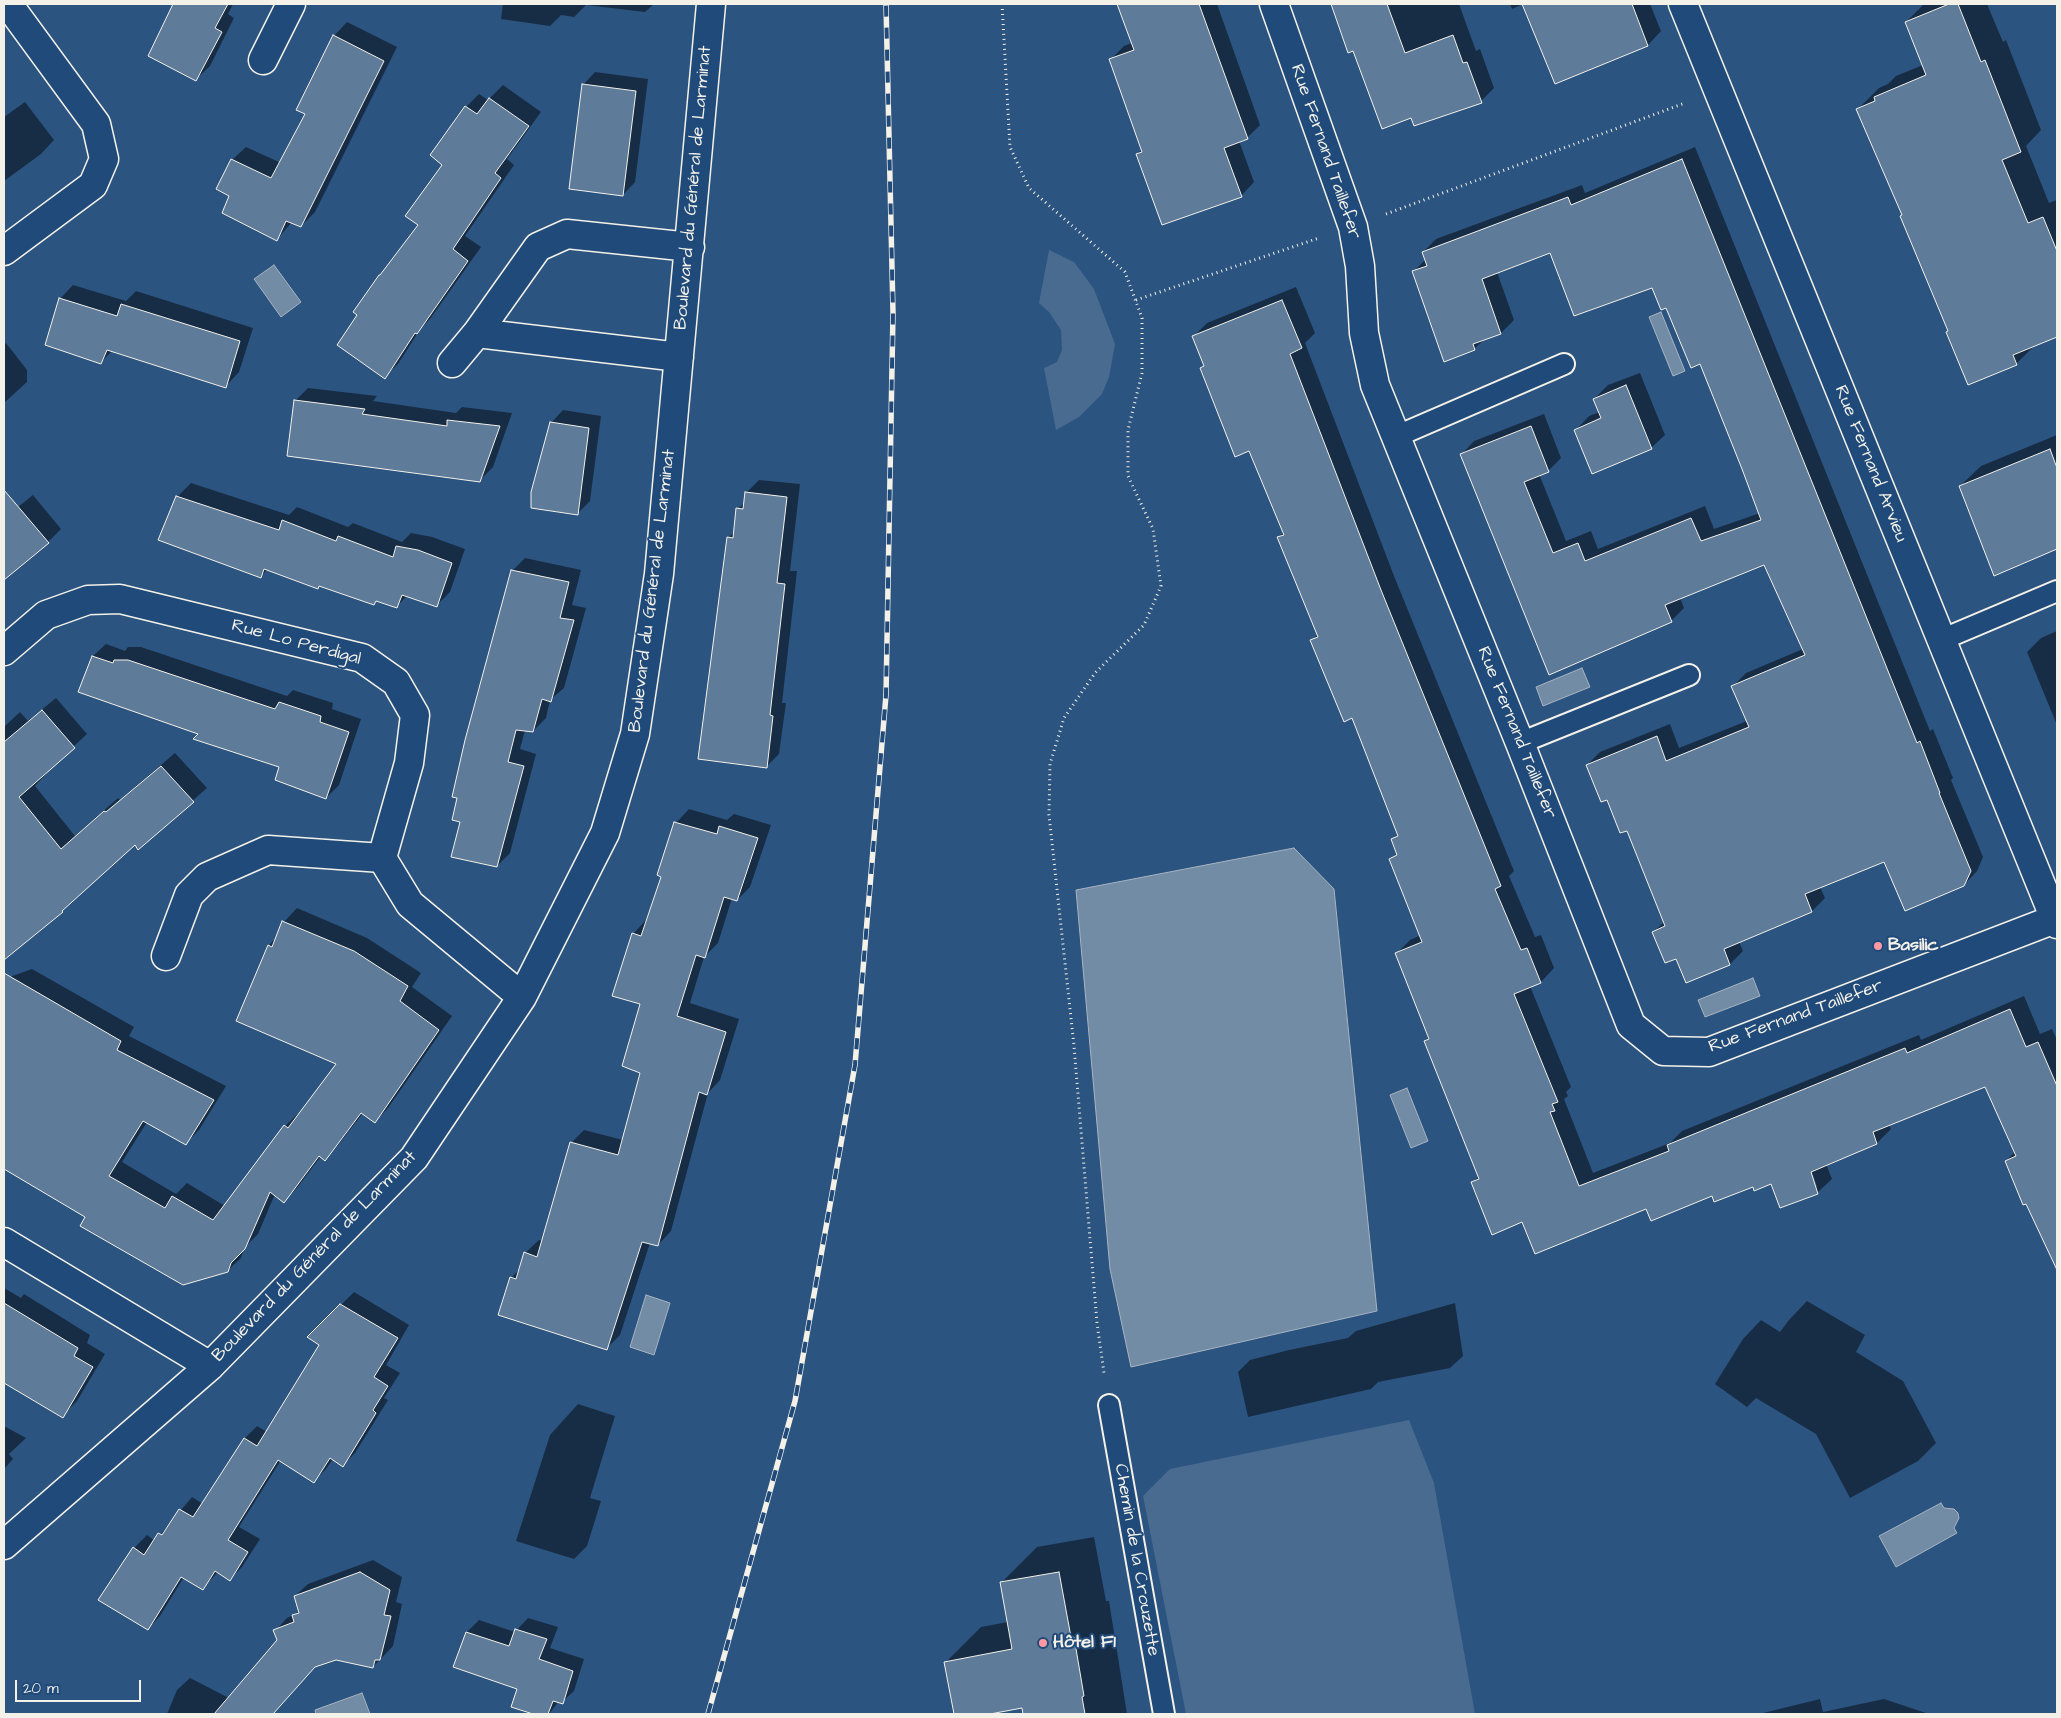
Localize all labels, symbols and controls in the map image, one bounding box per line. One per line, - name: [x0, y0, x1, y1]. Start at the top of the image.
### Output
- street label: Boulevard du Général de Larminat: [671, 45, 717, 331]
- street label: Rue Fernand Taillefer: [1285, 62, 1365, 242]
- street label: Rue Fernand Arvieu: [1829, 383, 1911, 545]
- street label: Boulevard du Général de Larminat: [625, 448, 681, 734]
- street label: Rue Lo Perdigal: [229, 615, 363, 671]
- street label: Rue Fernand Taillefer: [1472, 644, 1560, 822]
- place label: Basilic: [1888, 935, 1939, 957]
- marker: Basilic: [1872, 940, 1884, 952]
- street label: Rue Fernand Taillefer: [1706, 975, 1886, 1059]
- street label: Boulevard du Général de Larminat: [208, 1147, 422, 1367]
- street label: Chemin de la Crouzette: [1108, 1462, 1164, 1658]
- place label: Hôtel F1: [1053, 1632, 1116, 1654]
- marker: Hôtel F1: [1037, 1637, 1049, 1649]
- scale bar: [18, 1670, 144, 1702]
- text: 20 m: [23, 1678, 59, 1699]

